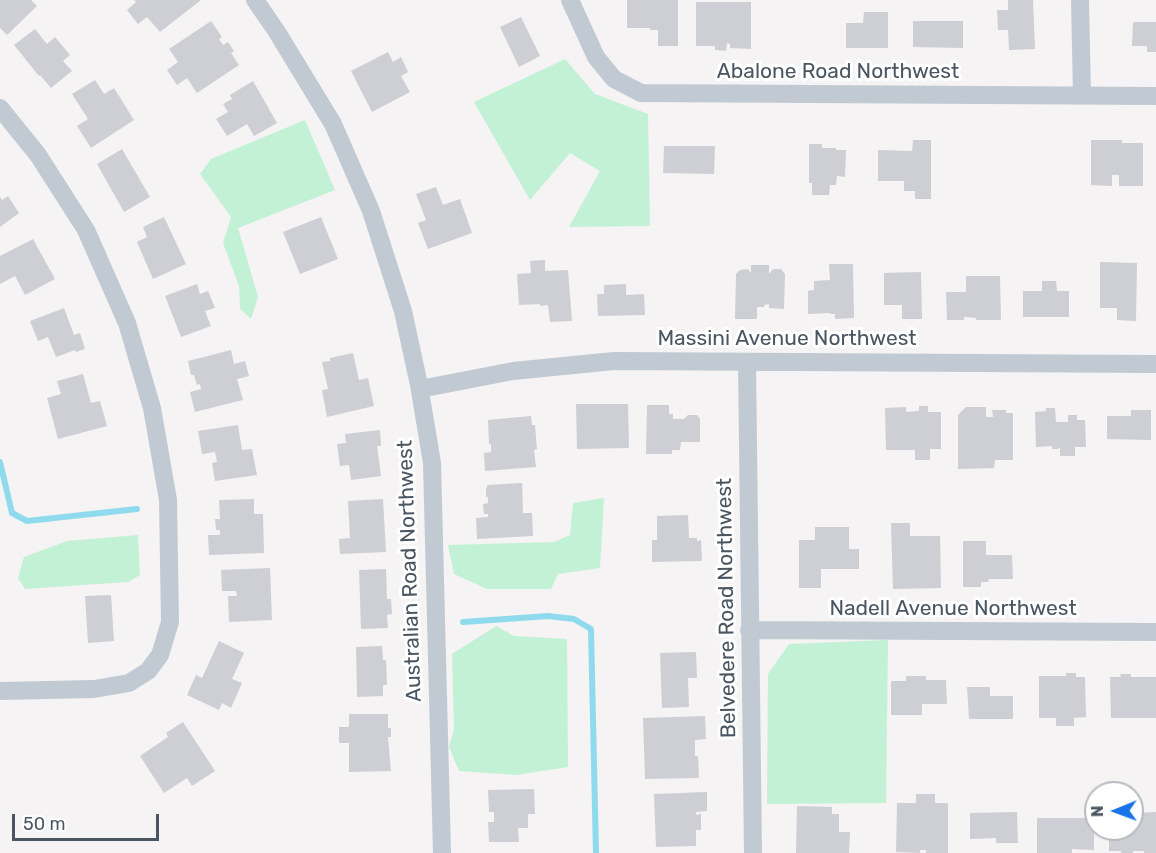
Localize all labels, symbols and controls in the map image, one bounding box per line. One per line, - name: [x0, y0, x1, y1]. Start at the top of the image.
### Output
- street label: Abalone Road Northwest: [717, 59, 959, 85]
- street label: Massini Avenue Northwest: [657, 326, 917, 352]
- street label: Australian Road Northwest: [393, 440, 427, 702]
- street label: Belvedere Road Northwest: [712, 478, 742, 738]
- street label: Nadell Avenue Northwest: [829, 596, 1077, 622]
- north arrow: [1084, 781, 1144, 841]
- scale bar: [15, 802, 162, 840]
- text: N: [1088, 805, 1107, 817]
- text: 50 m: [23, 813, 66, 835]

